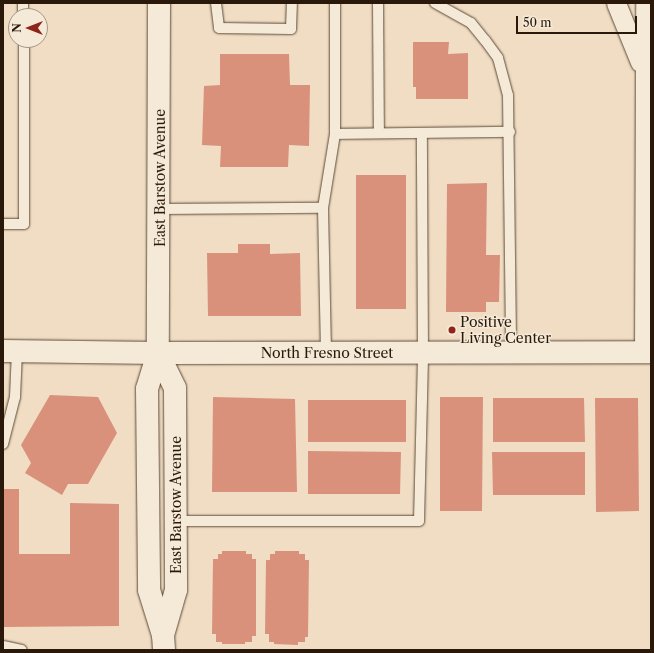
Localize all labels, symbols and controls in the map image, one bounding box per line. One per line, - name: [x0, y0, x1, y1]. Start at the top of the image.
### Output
- north arrow: [8, 8, 48, 48]
- scale bar: [518, 8, 639, 34]
- text: 50 m: [523, 15, 552, 30]
- text: N: [10, 23, 24, 33]
- street label: East Barstow Avenue: [152, 108, 168, 248]
- place label: Positive Living Center: [460, 314, 551, 346]
- marker: Positive Living Center: [447, 325, 457, 335]
- street label: North Fresno Street: [261, 345, 393, 361]
- street label: East Barstow Avenue: [168, 435, 184, 575]

